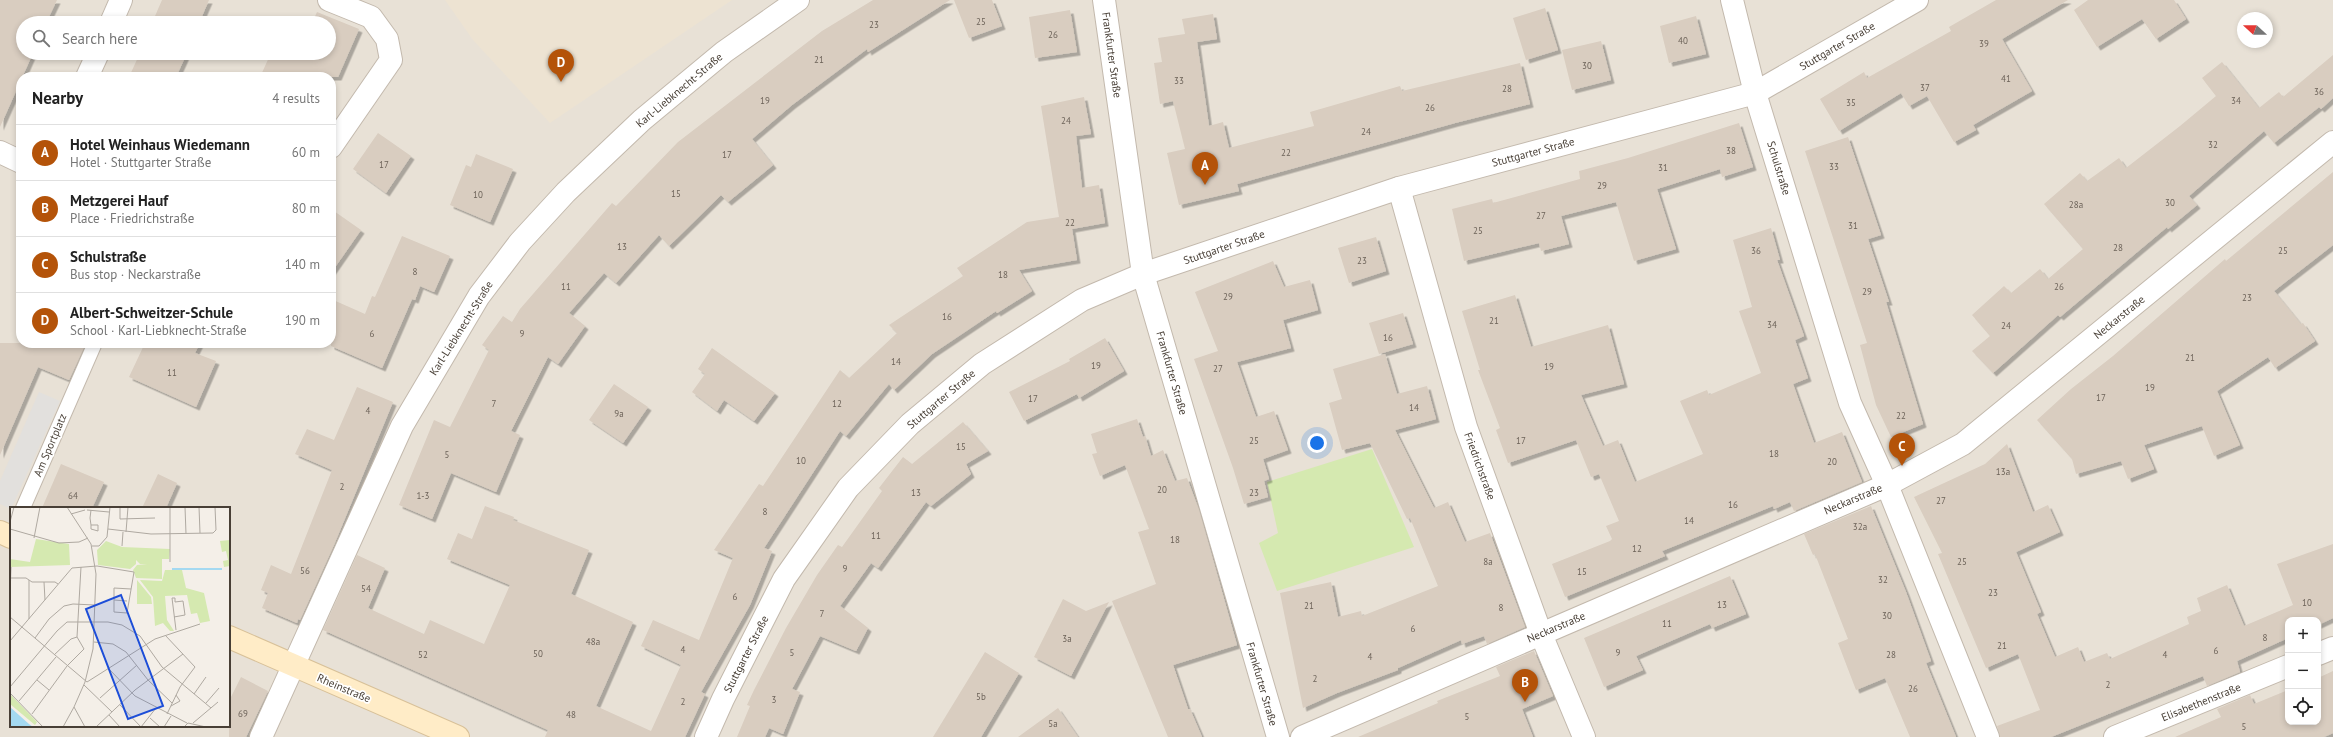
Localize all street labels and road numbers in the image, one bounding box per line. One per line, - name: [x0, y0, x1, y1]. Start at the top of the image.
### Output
- street label: Frankfurter Straße: [1099, 11, 1125, 99]
- street label: Stuttgarter Straße: [1797, 18, 1878, 73]
- street label: Karl-Liebknecht-Straße: [633, 49, 726, 130]
- street label: Stuttgarter Straße: [1490, 134, 1576, 170]
- street label: Schulstraße: [1764, 139, 1794, 197]
- street label: Stuttgarter Straße: [1182, 226, 1267, 267]
- street label: Karl-Liebknecht-Straße: [426, 278, 496, 378]
- street label: Neckarstraße: [2091, 292, 2148, 342]
- street label: Frankfurter Straße: [1153, 330, 1191, 417]
- street label: Stuttgarter Straße: [904, 366, 978, 432]
- street label: Am Sportplatz: [30, 411, 70, 479]
- street label: Friedrichstraße: [1461, 430, 1499, 502]
- street label: Neckarstraße: [1822, 480, 1885, 518]
- street label: Neckarstraße: [1525, 608, 1588, 646]
- street label: Stuttgarter Straße: [720, 613, 772, 695]
- street label: Frankfurter Straße: [1243, 641, 1281, 728]
- street label: Rheinstraße: [315, 670, 373, 706]
- street label: Elisabethenstraße: [2159, 679, 2243, 724]

